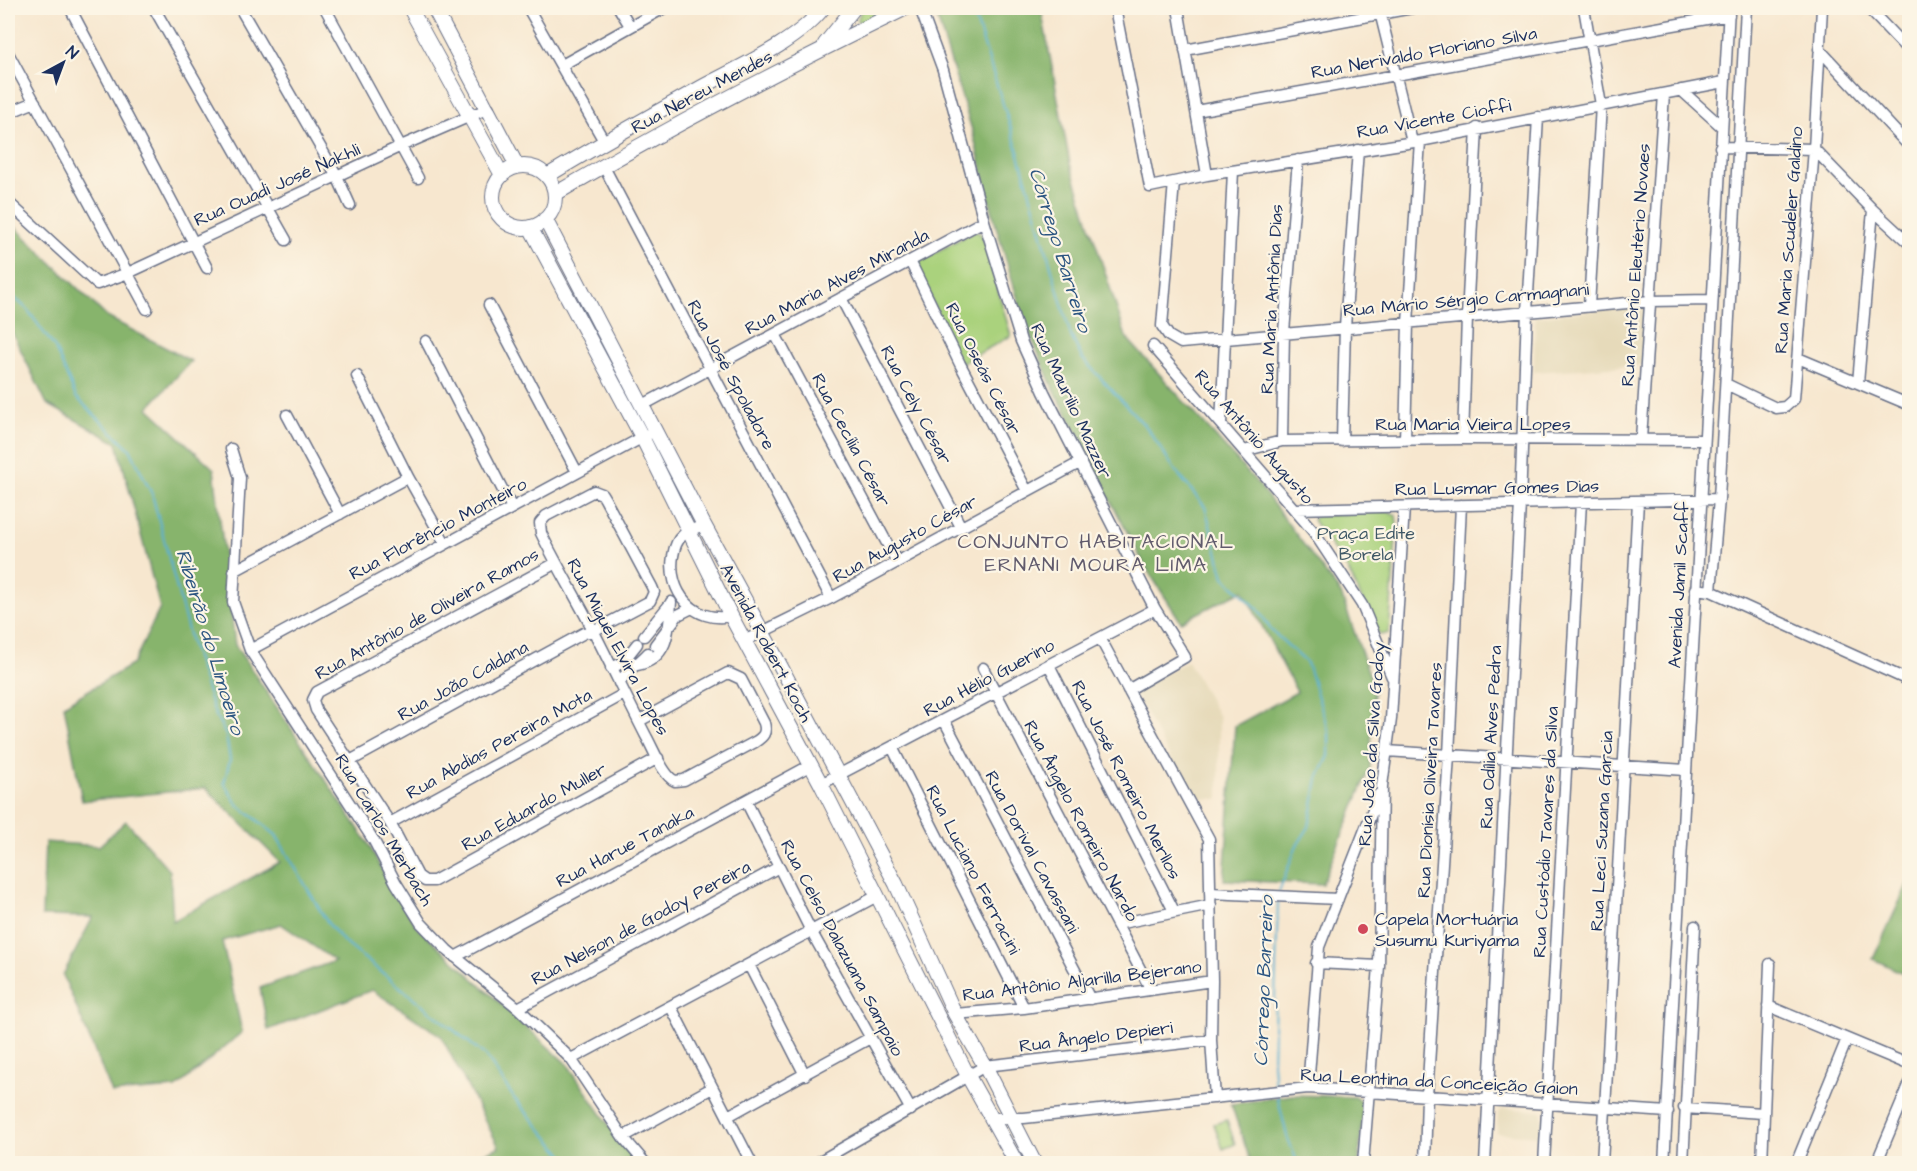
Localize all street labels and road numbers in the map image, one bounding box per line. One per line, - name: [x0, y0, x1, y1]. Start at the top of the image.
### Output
- street label: Rua Nerivaldo Floriano Silva: [1309, 21, 1539, 85]
- street label: Rua Nereu Mendes: [627, 44, 777, 140]
- street label: Rua Vicente Cioffi: [1355, 93, 1513, 145]
- street label: Rua Maria Scudeler Galdino: [1769, 126, 1809, 354]
- street label: Rua Ouadi José Nakhli: [190, 137, 364, 233]
- street label: Rua Antônio Eleutério Novaes: [1615, 143, 1657, 387]
- street label: Rua Maria Antônia Dias: [1255, 203, 1289, 395]
- street label: Rua Maria Alves Miranda: [741, 223, 933, 341]
- street label: Rua Mário Sérgio Carmagnani: [1342, 277, 1591, 324]
- street label: Rua José Spoladore: [681, 296, 781, 455]
- street label: Rua Oseás César: [939, 299, 1027, 439]
- street label: Rua Maurilio Mazzer: [1024, 319, 1118, 483]
- street label: Rua Cely César: [873, 341, 958, 469]
- street label: Rua Antônio Augusto: [1188, 364, 1319, 510]
- street label: Rua Cecília César: [805, 369, 897, 511]
- street label: Rua Maria Vieira Lopes: [1375, 412, 1571, 437]
- street label: Rua Florêncio Monteiro: [345, 472, 531, 586]
- street label: Rua Lusmar Gomes Dias: [1395, 474, 1599, 502]
- street label: Rua Augusto César: [828, 489, 982, 590]
- street label: Avenida Jamil Scaff: [1662, 501, 1696, 669]
- street label: Rua Antônio de Oliveira Ramos: [311, 542, 543, 686]
- street label: Rua Miguel Elvira Lopes: [560, 554, 675, 740]
- street label: Avenida Robert Koch: [714, 559, 819, 727]
- street label: Rua Hélio Guerino: [919, 633, 1059, 723]
- street label: Rua João Caldana: [393, 635, 533, 727]
- street label: Rua João da Silva Godoy: [1352, 641, 1393, 847]
- street label: Rua Odília Alves Pedra: [1474, 645, 1508, 829]
- street label: Rua Dionísia Oliveira Tavares: [1411, 662, 1449, 898]
- street label: Rua José Romeiro Merllos: [1065, 676, 1187, 884]
- street label: Rua Abdias Pereira Mota: [402, 682, 596, 806]
- street label: Rua Custódio Tavares da Silva: [1527, 706, 1565, 958]
- street label: Rua Ângelo Romeiro Nardo: [1016, 716, 1145, 926]
- street label: Rua Leci Suzana Garcia: [1584, 730, 1620, 932]
- street label: Rua Carlos Merbach: [329, 749, 439, 911]
- street label: Rua Eduardo Muller: [457, 757, 611, 857]
- street label: Rua Dorival Cavassani: [979, 766, 1086, 938]
- street label: Rua Luciano Ferracini: [920, 781, 1027, 959]
- street label: Rua Harue Tanaka: [552, 800, 698, 894]
- street label: Rua Celso Dalazuana Sampaio: [774, 835, 910, 1061]
- street label: Rua Nelson de Godoy Pereira: [527, 854, 756, 993]
- street label: Rua Antônio Aljarilla Bejerano: [961, 954, 1203, 1008]
- street label: Rua Ângelo Depieri: [1018, 1015, 1175, 1060]
- street label: Rua Leontina da Conceição Gaion: [1300, 1062, 1578, 1102]

